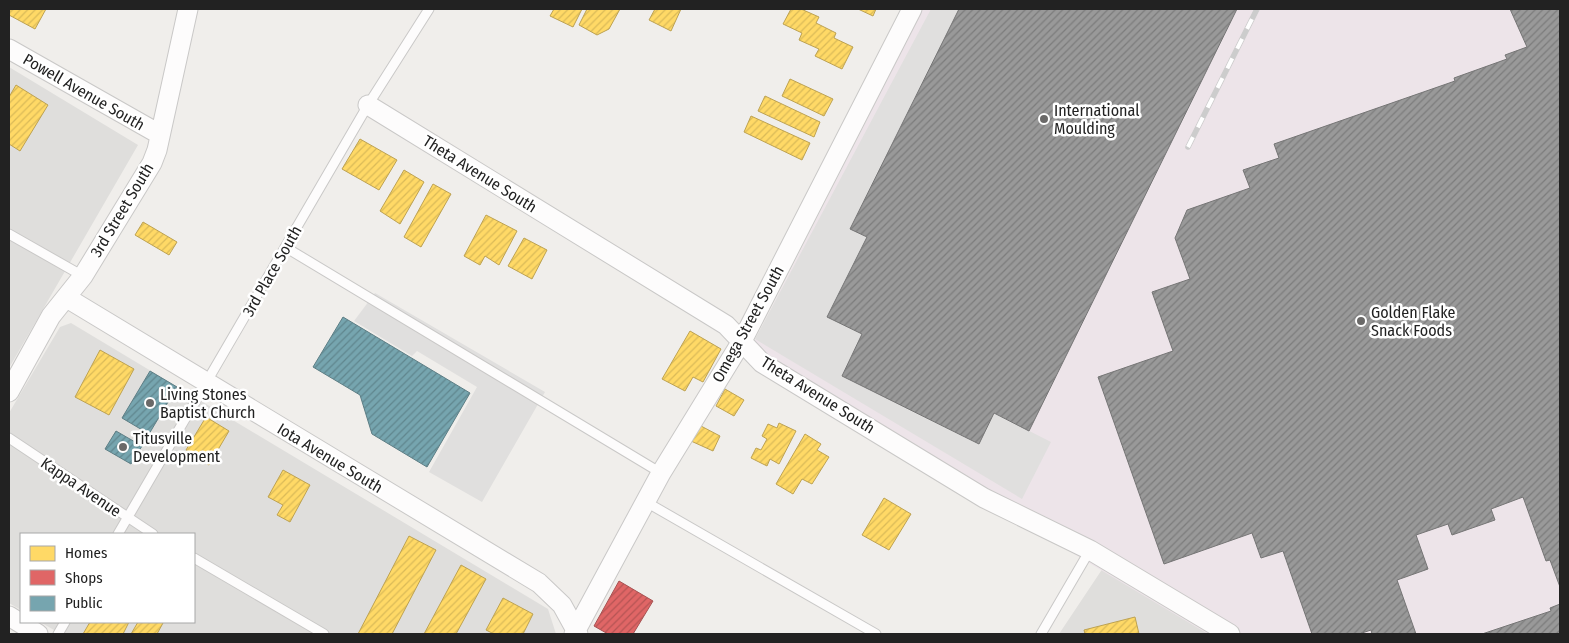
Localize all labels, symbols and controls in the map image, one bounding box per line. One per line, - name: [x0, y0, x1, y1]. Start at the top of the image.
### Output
- street label: Powell Avenue South: [20, 49, 148, 135]
- place label: International Moulding: [1054, 101, 1139, 138]
- marker: International Moulding: [1038, 113, 1050, 125]
- street label: Theta Avenue South: [420, 131, 540, 217]
- street label: 3rd Street South: [87, 160, 157, 260]
- street label: 3rd Place South: [238, 222, 306, 320]
- street label: Omega Street South: [708, 262, 788, 386]
- place label: Golden Flake Snack Foods: [1371, 303, 1456, 340]
- marker: Golden Flake Snack Foods: [1355, 315, 1367, 327]
- street label: Theta Avenue South: [758, 352, 878, 438]
- place label: Living Stones Baptist Church: [160, 385, 255, 422]
- marker: Living Stones Baptist Church: [144, 397, 156, 409]
- street label: Iota Avenue South: [274, 419, 386, 497]
- place label: Titusville Development: [133, 429, 221, 466]
- marker: Titusville Development: [117, 441, 129, 453]
- street label: Kappa Avenue: [37, 453, 125, 521]
- legend: [20, 533, 195, 623]
- text: Homes: [65, 544, 107, 562]
- text: Shops: [65, 569, 103, 587]
- text: Public: [65, 594, 103, 612]

